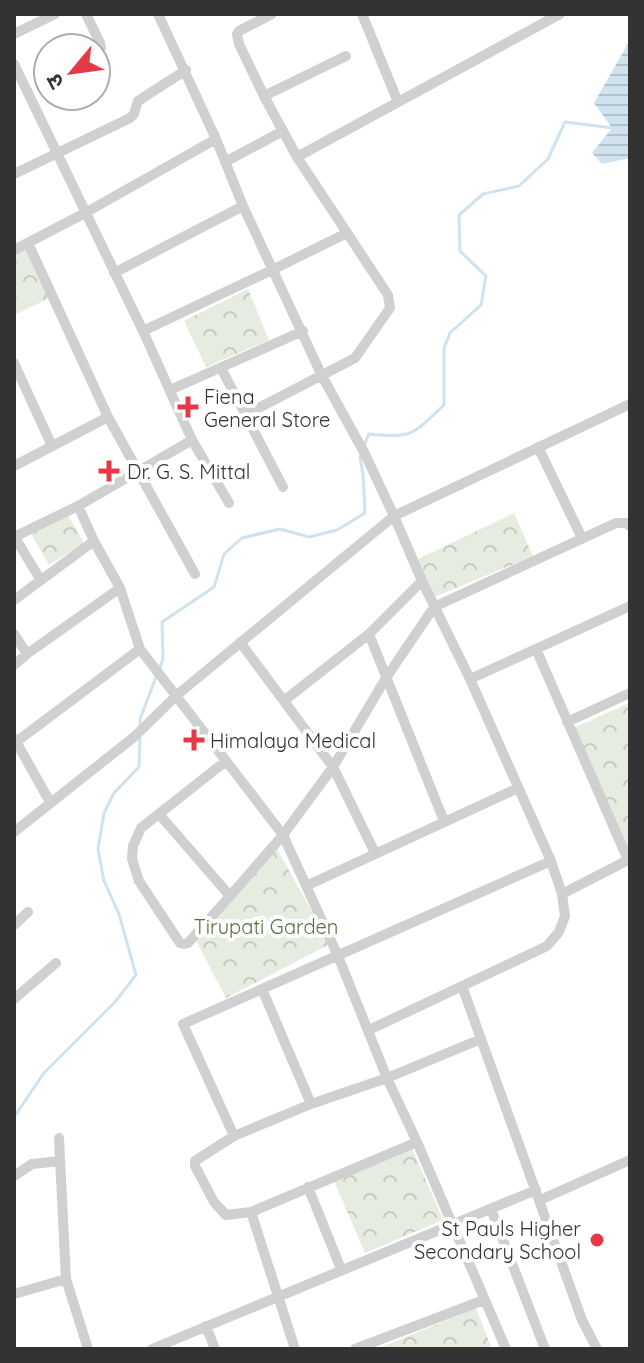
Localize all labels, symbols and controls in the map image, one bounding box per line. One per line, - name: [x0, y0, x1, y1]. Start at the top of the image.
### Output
- north arrow: [32, 32, 112, 112]
- text: उ: [39, 68, 70, 94]
- place label: Fiena General Store: [204, 384, 330, 432]
- marker: Fiena General Store: [179, 398, 197, 416]
- place label: Dr. G. S. Mittal: [127, 459, 250, 484]
- marker: Dr. G. S. Mittal: [98, 460, 120, 482]
- place label: Himalaya Medical: [210, 728, 376, 753]
- marker: Himalaya Medical: [185, 731, 203, 749]
- park label: Tirupati Garden: [194, 914, 338, 939]
- place label: St Pauls Higher Secondary School: [414, 1216, 581, 1264]
- marker: St Pauls Higher Secondary School: [588, 1231, 606, 1249]

